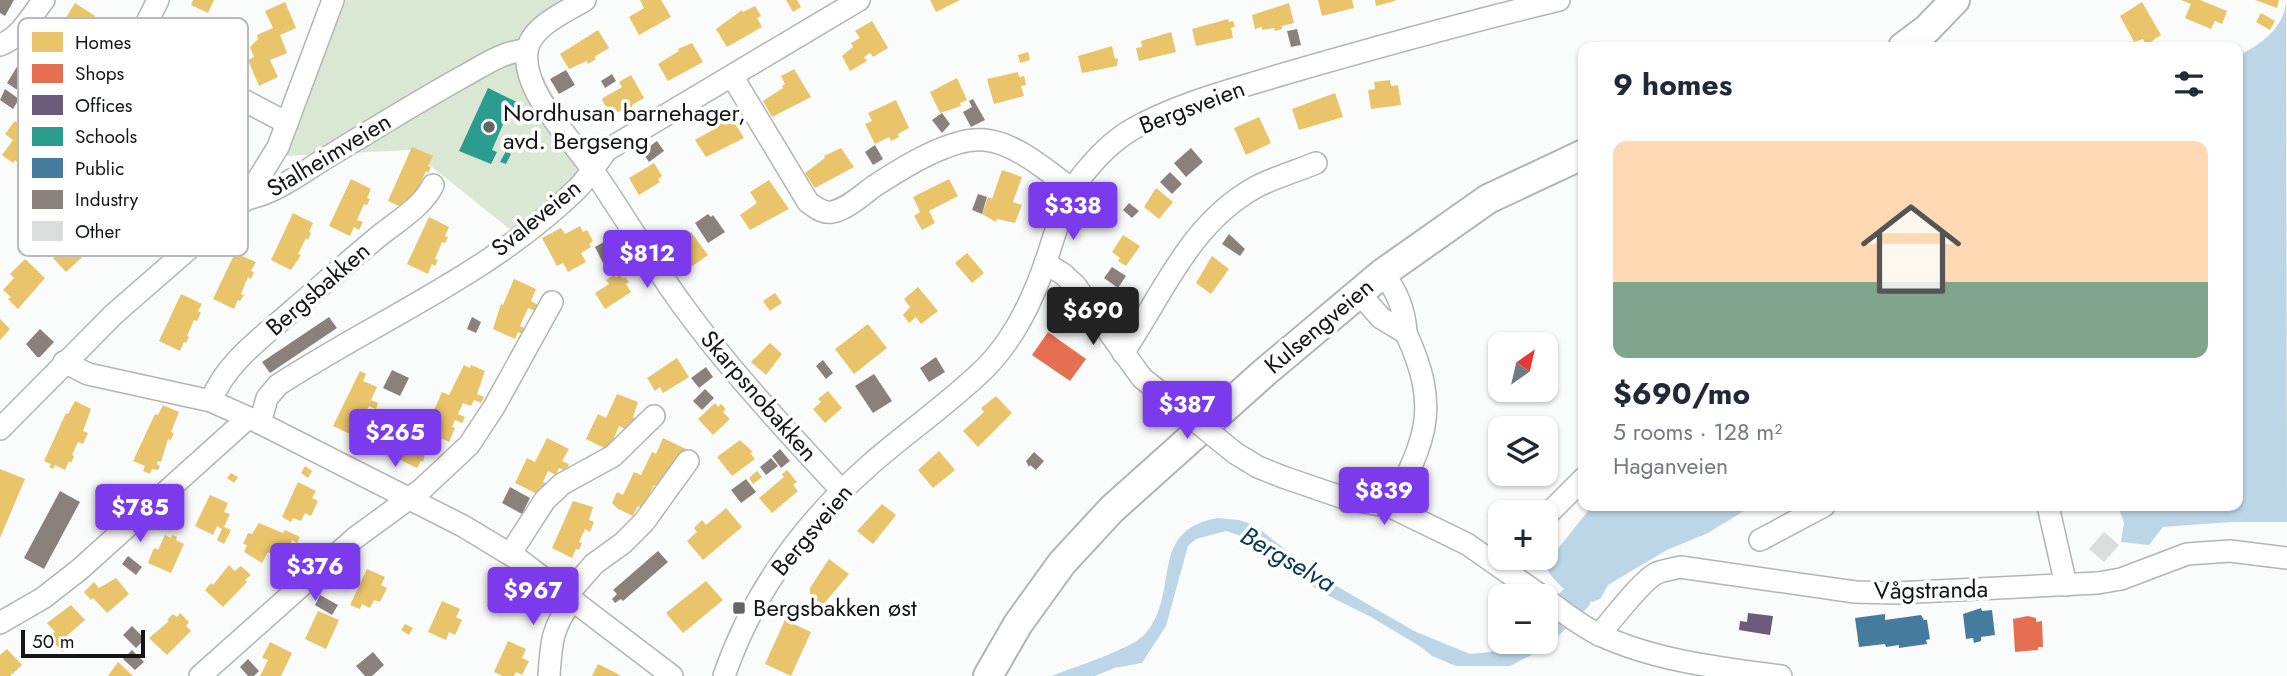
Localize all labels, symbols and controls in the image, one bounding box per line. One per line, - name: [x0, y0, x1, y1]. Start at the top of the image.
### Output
- legend: [18, 18, 248, 256]
- text: Homes: [75, 29, 132, 56]
- text: Shops: [75, 60, 125, 87]
- text: 9 homes: [1613, 63, 1732, 106]
- icon: filters: [2170, 65, 2208, 103]
- street label: Bergsveien: [1134, 70, 1250, 143]
- text: Offices: [75, 92, 133, 119]
- place label: Nordhusan barnehager, avd. Bergseng: [503, 95, 746, 158]
- street label: Stalheimveien: [260, 104, 398, 206]
- marker: Nordhusan barnehager, avd. Bergseng: [481, 119, 497, 135]
- text: Schools: [75, 123, 138, 150]
- text: Public: [75, 155, 124, 182]
- street label: Svaleveien: [483, 170, 588, 265]
- pin: $338: [1032, 182, 1114, 242]
- text: Industry: [75, 186, 139, 213]
- icon: home: [1848, 186, 1974, 312]
- text: $338: [1044, 188, 1102, 222]
- text: Other: [75, 218, 121, 245]
- pin: $812: [606, 230, 688, 290]
- street label: Bergsbakken: [258, 233, 377, 344]
- text: $812: [619, 236, 675, 270]
- street label: Kulsengveien: [1256, 269, 1381, 382]
- pin: $690: [1052, 288, 1134, 347]
- text: $690: [1063, 293, 1123, 327]
- street label: Skarpsnobakken: [693, 322, 826, 469]
- north arrow: [1488, 332, 1558, 402]
- map controls: [1488, 332, 1558, 654]
- text: $690/mo: [1613, 372, 1750, 415]
- pin: $387: [1146, 382, 1228, 441]
- text: $387: [1159, 387, 1215, 421]
- pin: $265: [354, 410, 436, 469]
- text: $265: [365, 415, 425, 449]
- text: 5 rooms · 128 m²: [1613, 415, 1782, 449]
- button: layers: [1488, 416, 1558, 486]
- text: Haganveien: [1613, 449, 1728, 483]
- pin: $839: [1343, 468, 1425, 527]
- text: $839: [1355, 473, 1413, 507]
- street label: Bergsveien: [763, 476, 861, 583]
- pin: $785: [99, 484, 181, 544]
- text: $785: [111, 490, 169, 524]
- button: +: [1488, 500, 1558, 570]
- water label: Bergselva: [1233, 516, 1343, 602]
- pin: $376: [274, 544, 356, 603]
- text: $376: [286, 549, 344, 583]
- pin: $967: [492, 568, 574, 627]
- street label: Vågstranda: [1874, 571, 1988, 608]
- text: $967: [504, 573, 562, 607]
- button: −: [1488, 584, 1558, 654]
- place label: Bergsbakken øst: [753, 590, 917, 625]
- marker: Bergsbakken øst: [731, 600, 747, 616]
- scale bar: [21, 627, 145, 659]
- text: 50 m: [32, 628, 75, 655]

